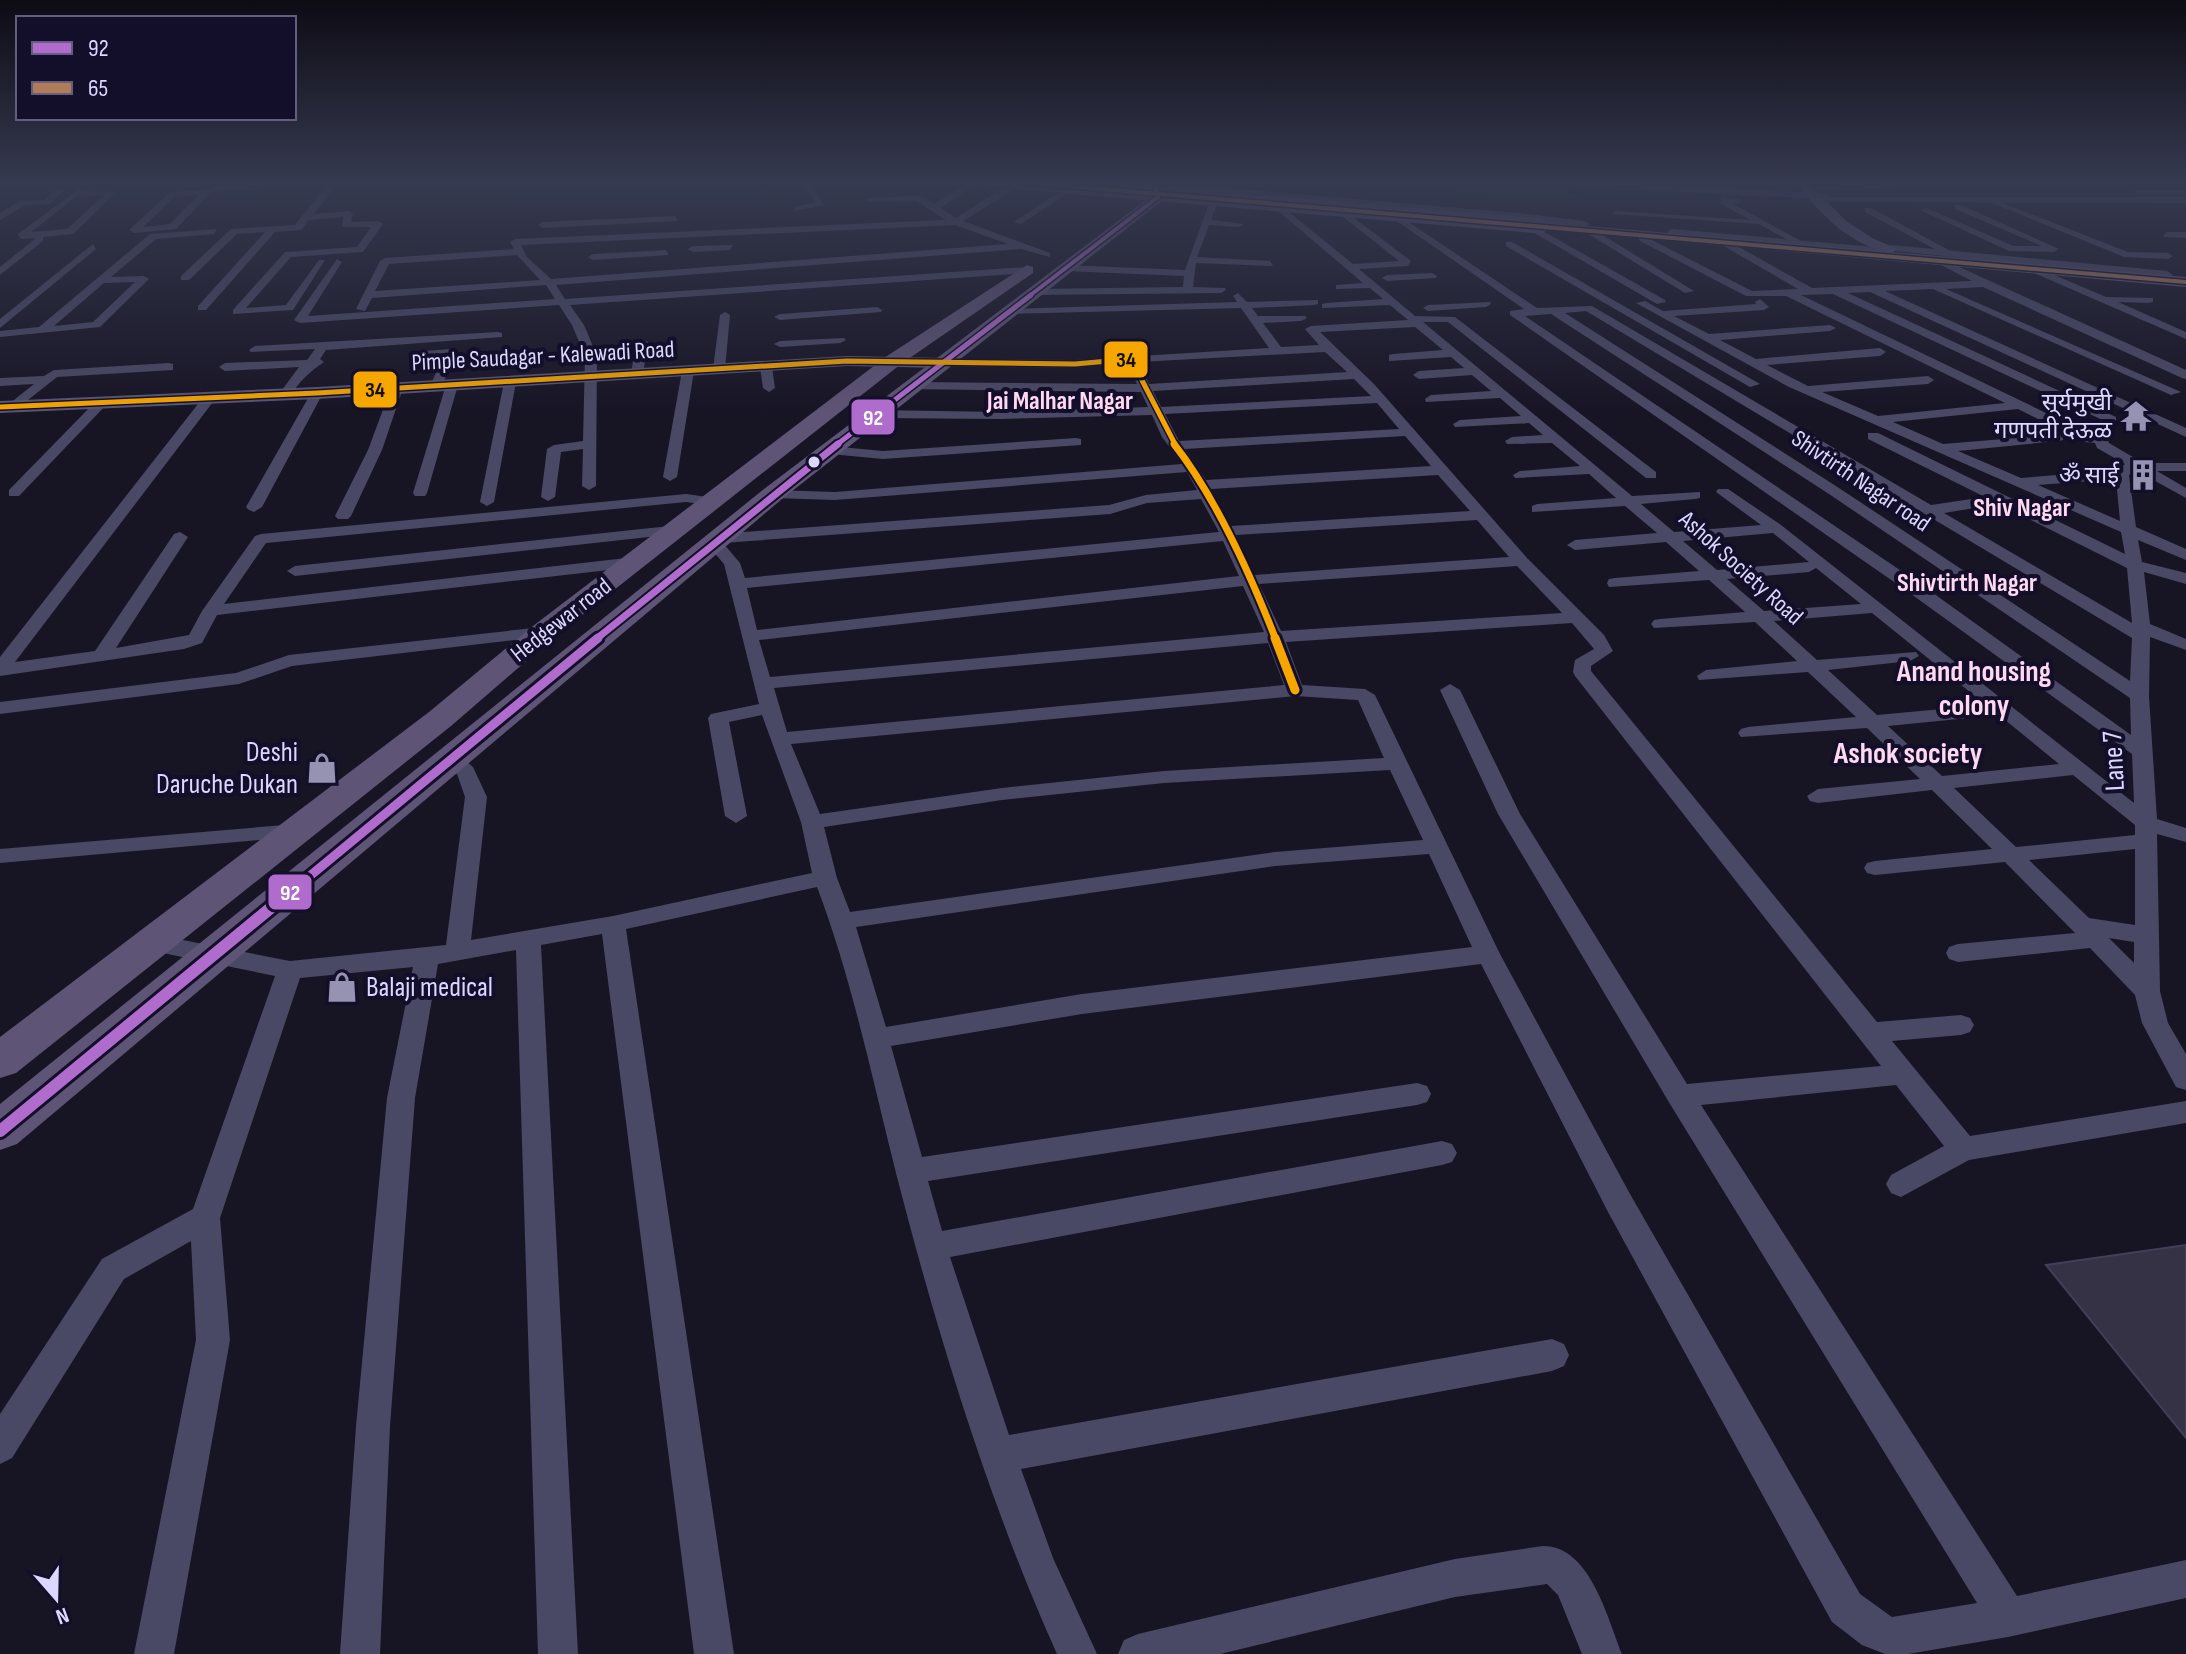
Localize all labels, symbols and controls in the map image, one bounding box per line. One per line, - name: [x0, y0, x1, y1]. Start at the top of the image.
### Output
- legend: [16, 16, 296, 120]
- text: 92: [88, 34, 109, 63]
- text: 65: [88, 74, 108, 103]
- street label: Pimple Saudagar - Kalewadi Road: [411, 335, 675, 377]
- line badge: 34: [1103, 340, 1149, 379]
- text: 34: [1116, 347, 1136, 374]
- line badge: 34: [352, 370, 398, 409]
- text: 34: [365, 377, 385, 404]
- district label: Jai Malhar Nagar: [986, 386, 1133, 417]
- place label: सूर्यमुखी गणपती देऊळ: [1994, 388, 2113, 445]
- line badge: 92: [850, 398, 896, 436]
- temple icon: सूर्यमुखी गणपती देऊळ: [2119, 399, 2153, 433]
- text: 92: [863, 405, 883, 432]
- street label: Shivtirth Nagar road: [1786, 424, 1936, 538]
- unlabelled marker: [806, 454, 822, 470]
- building icon: ॐ साई: [2126, 458, 2160, 492]
- place label: ॐ साई: [2059, 461, 2120, 490]
- district label: Shiv Nagar: [1973, 493, 2071, 524]
- street label: Ashok Society Road: [1672, 504, 1809, 631]
- district label: Shivtirth Nagar: [1897, 568, 2037, 599]
- street label: Hedgewar road: [505, 572, 617, 668]
- district label: Anand housing colony: [1896, 654, 2052, 724]
- street label: Lane 7: [2096, 730, 2132, 792]
- place label: Deshi Daruche Dukan: [156, 736, 298, 801]
- district label: Ashok society: [1833, 736, 1983, 772]
- shop icon: Deshi Daruche Dukan: [305, 751, 339, 785]
- line badge: 92: [267, 873, 313, 911]
- text: 92: [280, 880, 300, 907]
- shop icon: Balaji medical: [325, 970, 359, 1004]
- place label: Balaji medical: [366, 971, 493, 1004]
- north arrow: [16, 1558, 96, 1638]
- text: N: [52, 1601, 72, 1630]

